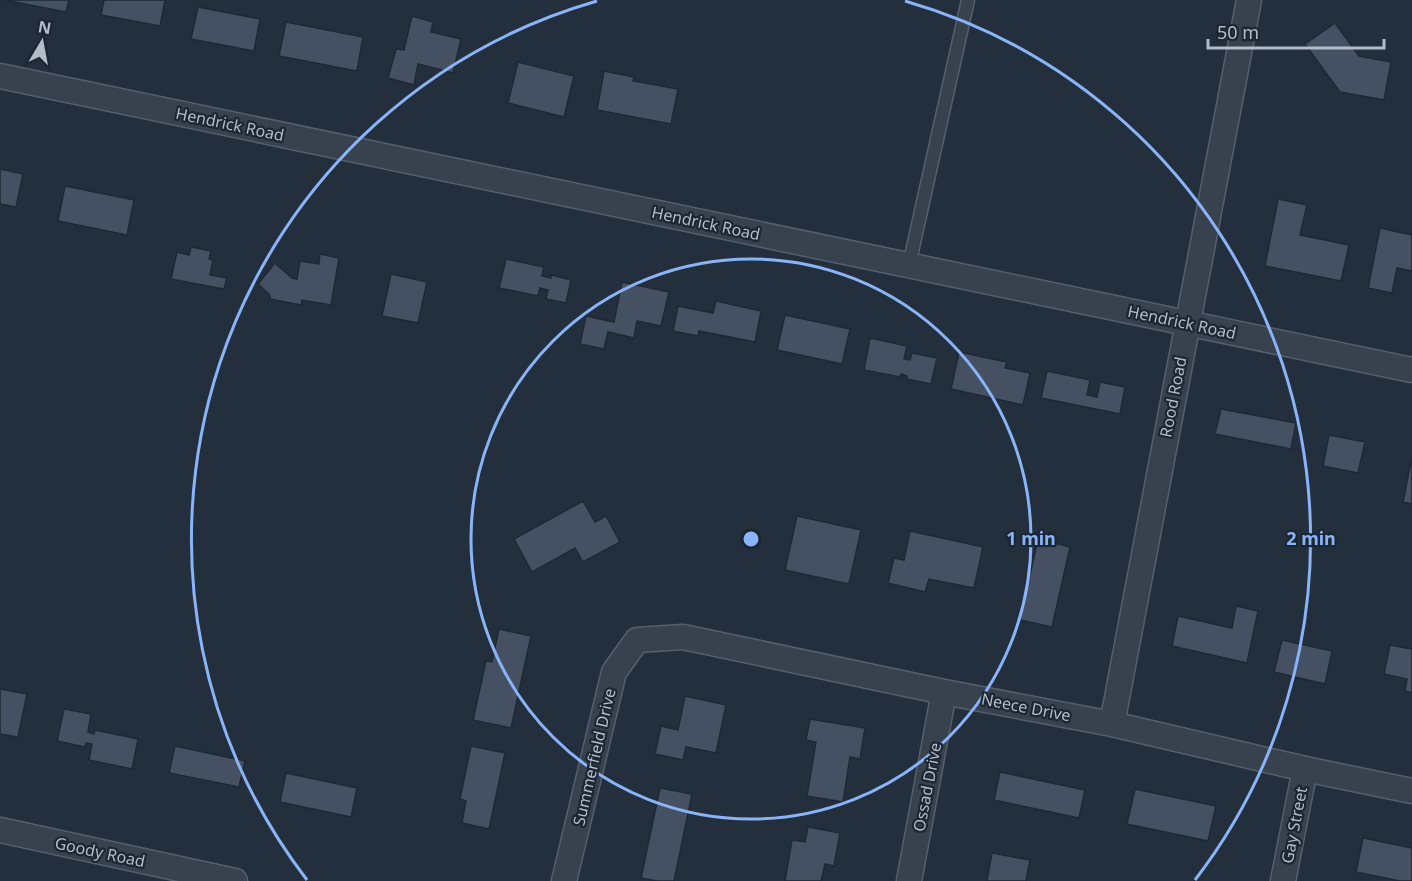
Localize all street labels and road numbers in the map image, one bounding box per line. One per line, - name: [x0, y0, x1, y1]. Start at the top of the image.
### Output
- street label: Hendrick Road: [174, 102, 286, 146]
- street label: Hendrick Road: [650, 201, 762, 245]
- street label: Hendrick Road: [1126, 300, 1238, 344]
- street label: Rood Road: [1154, 355, 1192, 439]
- street label: Summerfield Drive: [567, 686, 621, 828]
- street label: Neece Drive: [979, 688, 1073, 726]
- street label: Ossad Drive: [908, 741, 946, 833]
- street label: Gay Street: [1276, 785, 1312, 865]
- street label: Goody Road: [53, 832, 147, 872]

